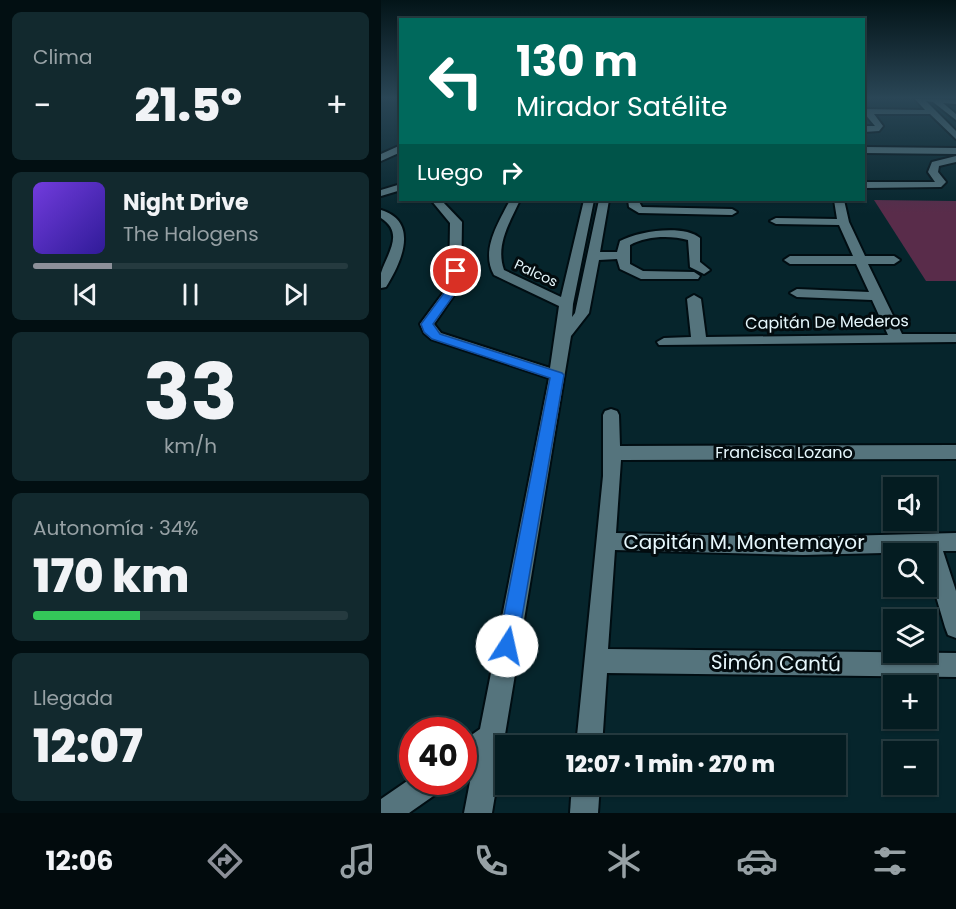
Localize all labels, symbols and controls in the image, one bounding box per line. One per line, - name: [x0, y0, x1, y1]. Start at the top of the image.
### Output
- text: 130 m: [516, 32, 638, 91]
- icon: left: [417, 42, 495, 120]
- text: Clima: [33, 43, 92, 71]
- text: 21.5°: [135, 74, 242, 137]
- text: −: [33, 82, 51, 129]
- text: +: [325, 82, 348, 129]
- text: Mirador Satélite: [516, 88, 728, 125]
- icon: right: [495, 156, 528, 189]
- text: Luego: [417, 157, 483, 188]
- text: Night Drive: [123, 187, 249, 218]
- text: The Halogens: [123, 220, 259, 248]
- pin: [430, 245, 481, 296]
- icon: arrive: [439, 254, 472, 287]
- street label: Palcos: [511, 254, 561, 292]
- icon: previous: [69, 278, 102, 311]
- icon: pause: [174, 278, 207, 311]
- icon: next: [279, 278, 312, 311]
- street label: Capitán De Mederos: [745, 309, 909, 335]
- text: 33: [143, 337, 238, 446]
- text: km/h: [164, 432, 217, 460]
- street label: Francisca Lozano: [715, 441, 853, 464]
- map controls: [883, 477, 937, 795]
- button: sound: [883, 477, 937, 531]
- text: Autonomía · 34%: [33, 514, 198, 542]
- street label: Capitán M. Montemayor: [623, 528, 865, 556]
- button: search: [883, 543, 937, 597]
- text: 170 km: [33, 545, 189, 608]
- button: layers: [883, 609, 937, 663]
- position arrow: [475, 614, 539, 678]
- street label: Simón Cantú: [711, 648, 841, 678]
- button: +: [883, 675, 937, 729]
- text: Llegada: [33, 684, 113, 712]
- text: 12:07: [33, 715, 143, 778]
- speed limit sign: 40: [399, 717, 477, 795]
- button: −: [883, 741, 937, 795]
- text: 12:07 · 1 min · 270 m: [566, 749, 775, 780]
- icon: directions: [204, 840, 246, 882]
- icon: music: [337, 840, 379, 882]
- icon: phone: [470, 840, 512, 882]
- icon: climate: [603, 840, 645, 882]
- icon: car: [736, 840, 778, 882]
- icon: filters: [869, 840, 911, 882]
- text: 12:06: [45, 842, 113, 879]

